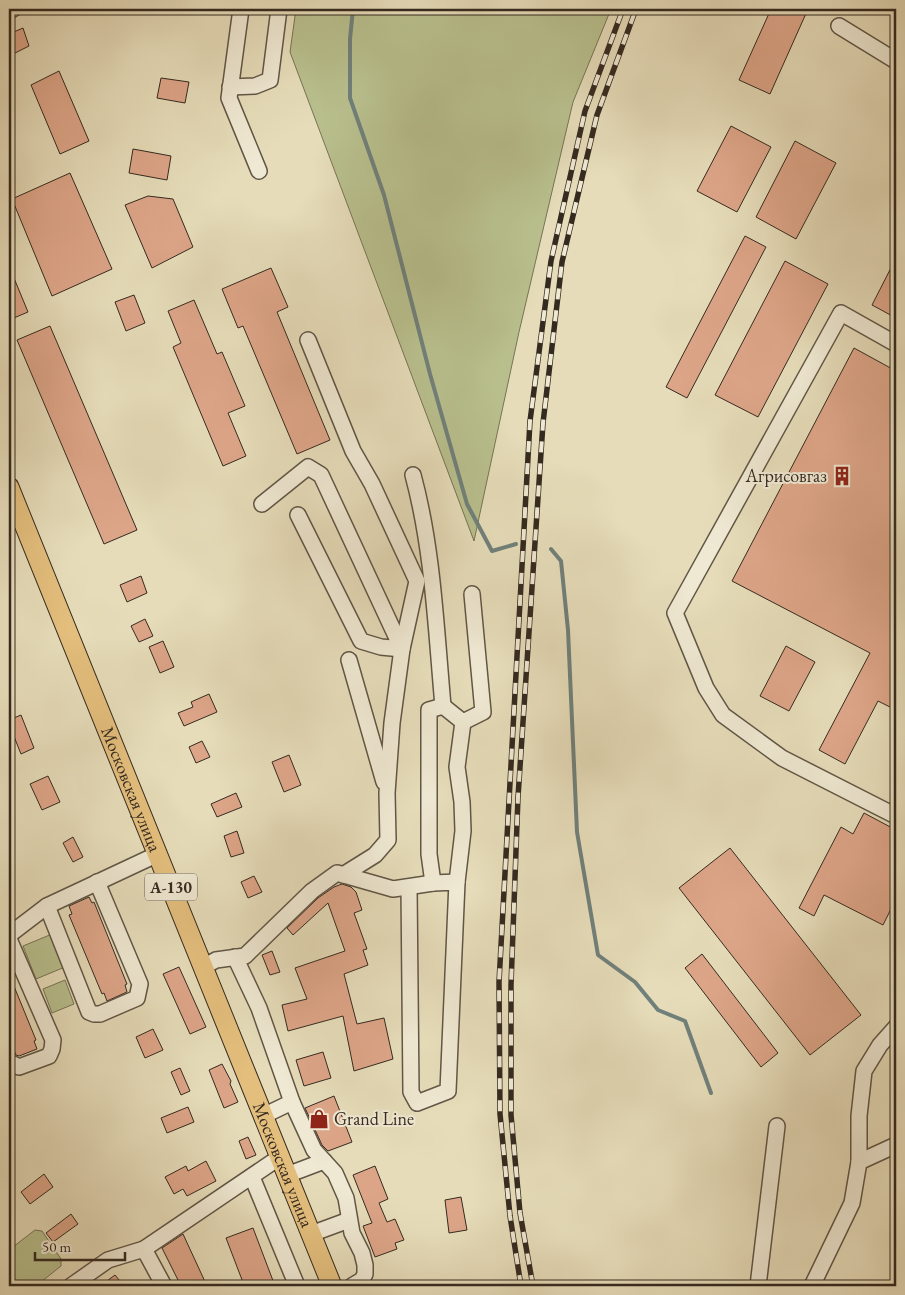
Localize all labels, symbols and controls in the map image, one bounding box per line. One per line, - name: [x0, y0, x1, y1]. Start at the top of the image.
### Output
- place label: Агрисовгаз: [745, 464, 827, 487]
- building icon: Агрисовгаз: [831, 465, 853, 487]
- street label: Московская улица: [96, 723, 168, 856]
- road number: А-130: [145, 874, 197, 900]
- street label: Московская улица: [248, 1099, 319, 1231]
- place label: Grand Line: [334, 1107, 414, 1130]
- shop icon: Grand Line: [308, 1108, 330, 1130]
- scale bar: [35, 1230, 125, 1262]
- text: 50 m: [42, 1237, 71, 1256]

